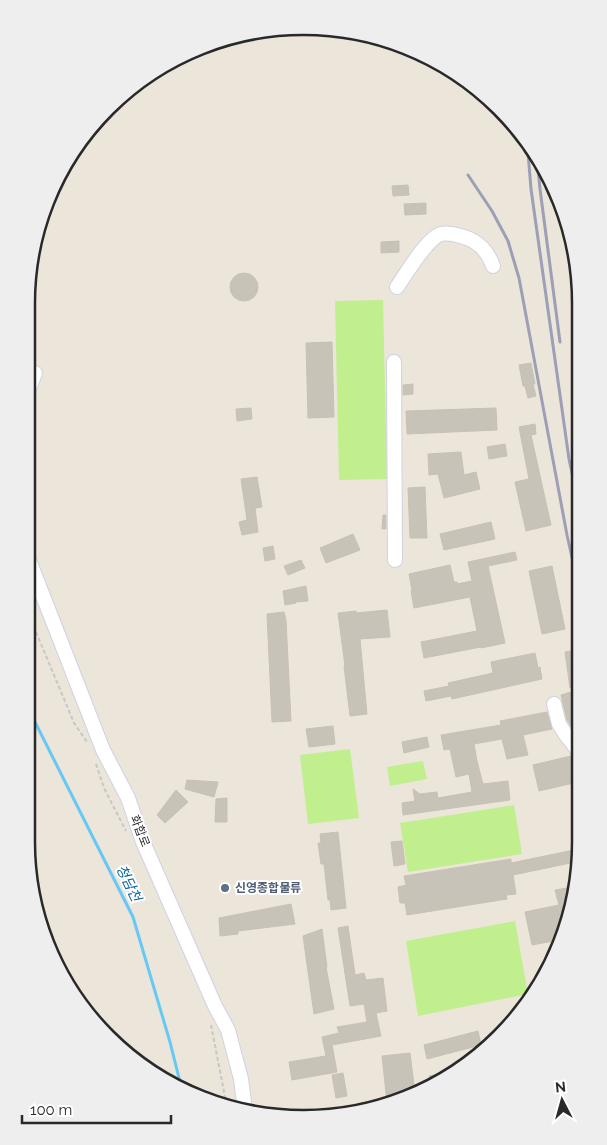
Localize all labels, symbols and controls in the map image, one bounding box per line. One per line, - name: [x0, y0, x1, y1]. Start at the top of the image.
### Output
- street label: 화합로: [128, 813, 152, 849]
- water label: 청담천: [113, 862, 145, 905]
- place label: 신영종합물류: [235, 881, 301, 895]
- marker: 신영종합물류: [219, 882, 231, 894]
- north arrow: [537, 1075, 587, 1125]
- text: N: [554, 1079, 567, 1096]
- scale bar: [22, 1092, 171, 1124]
- text: 100 m: [30, 1101, 72, 1119]

